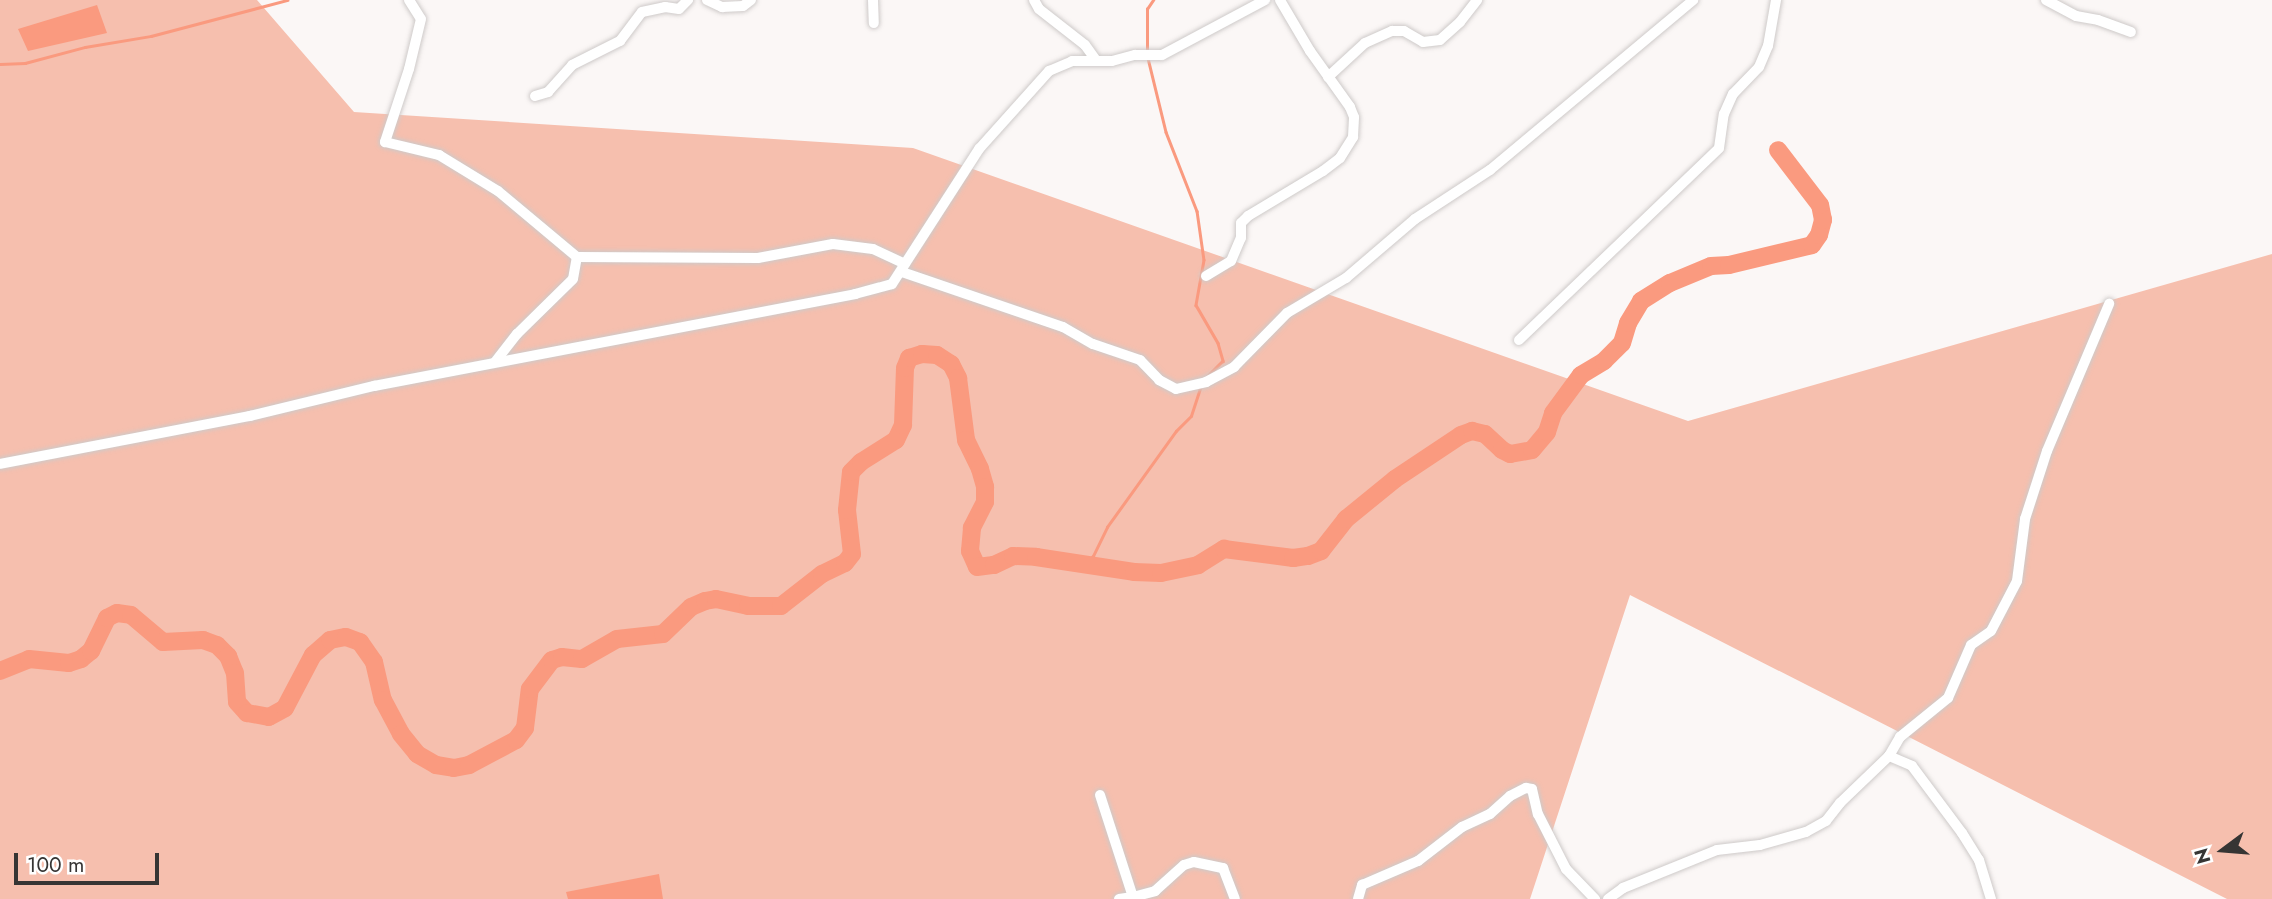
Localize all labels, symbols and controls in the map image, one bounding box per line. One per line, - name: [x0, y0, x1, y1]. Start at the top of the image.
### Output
- north arrow: [2188, 815, 2258, 885]
- scale bar: [18, 839, 163, 883]
- text: N: [2187, 845, 2217, 867]
- text: 100 m: [27, 850, 84, 880]

